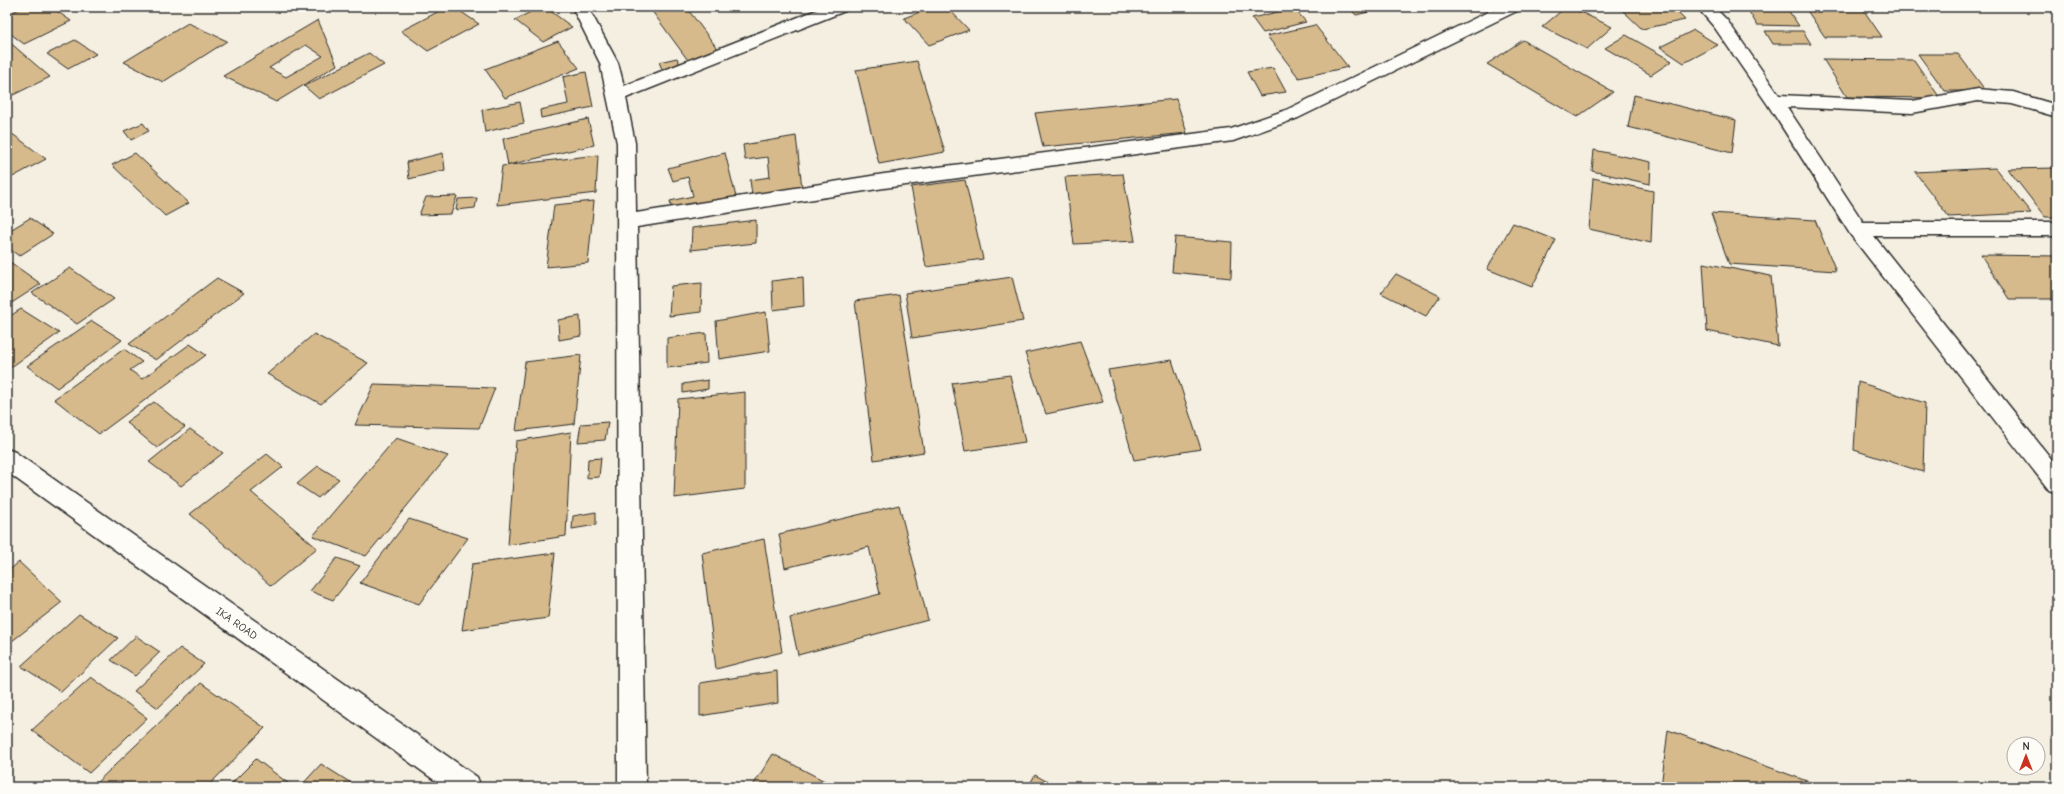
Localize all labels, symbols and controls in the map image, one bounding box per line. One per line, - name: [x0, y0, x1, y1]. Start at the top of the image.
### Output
- street label: IKA ROAD: [214, 604, 260, 642]
- north arrow: [2006, 736, 2046, 776]
- text: N: [2022, 740, 2030, 753]

